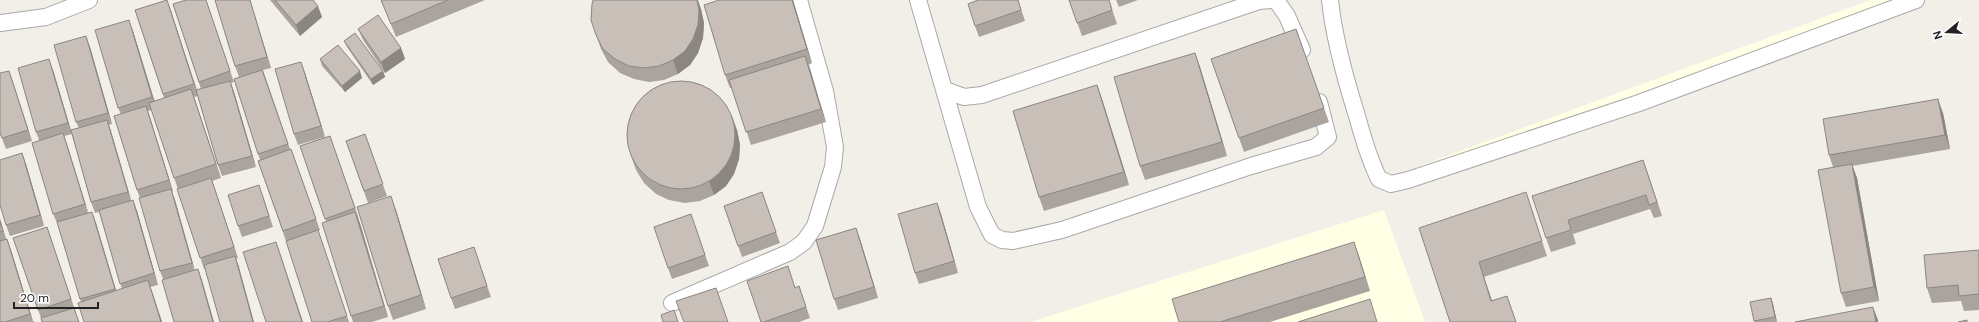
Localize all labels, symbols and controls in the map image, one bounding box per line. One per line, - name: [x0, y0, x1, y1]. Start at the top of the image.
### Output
- north arrow: [1927, 12, 1967, 52]
- text: N: [1930, 29, 1945, 41]
- scale bar: [14, 284, 98, 310]
- text: 20 m: [20, 290, 49, 306]

